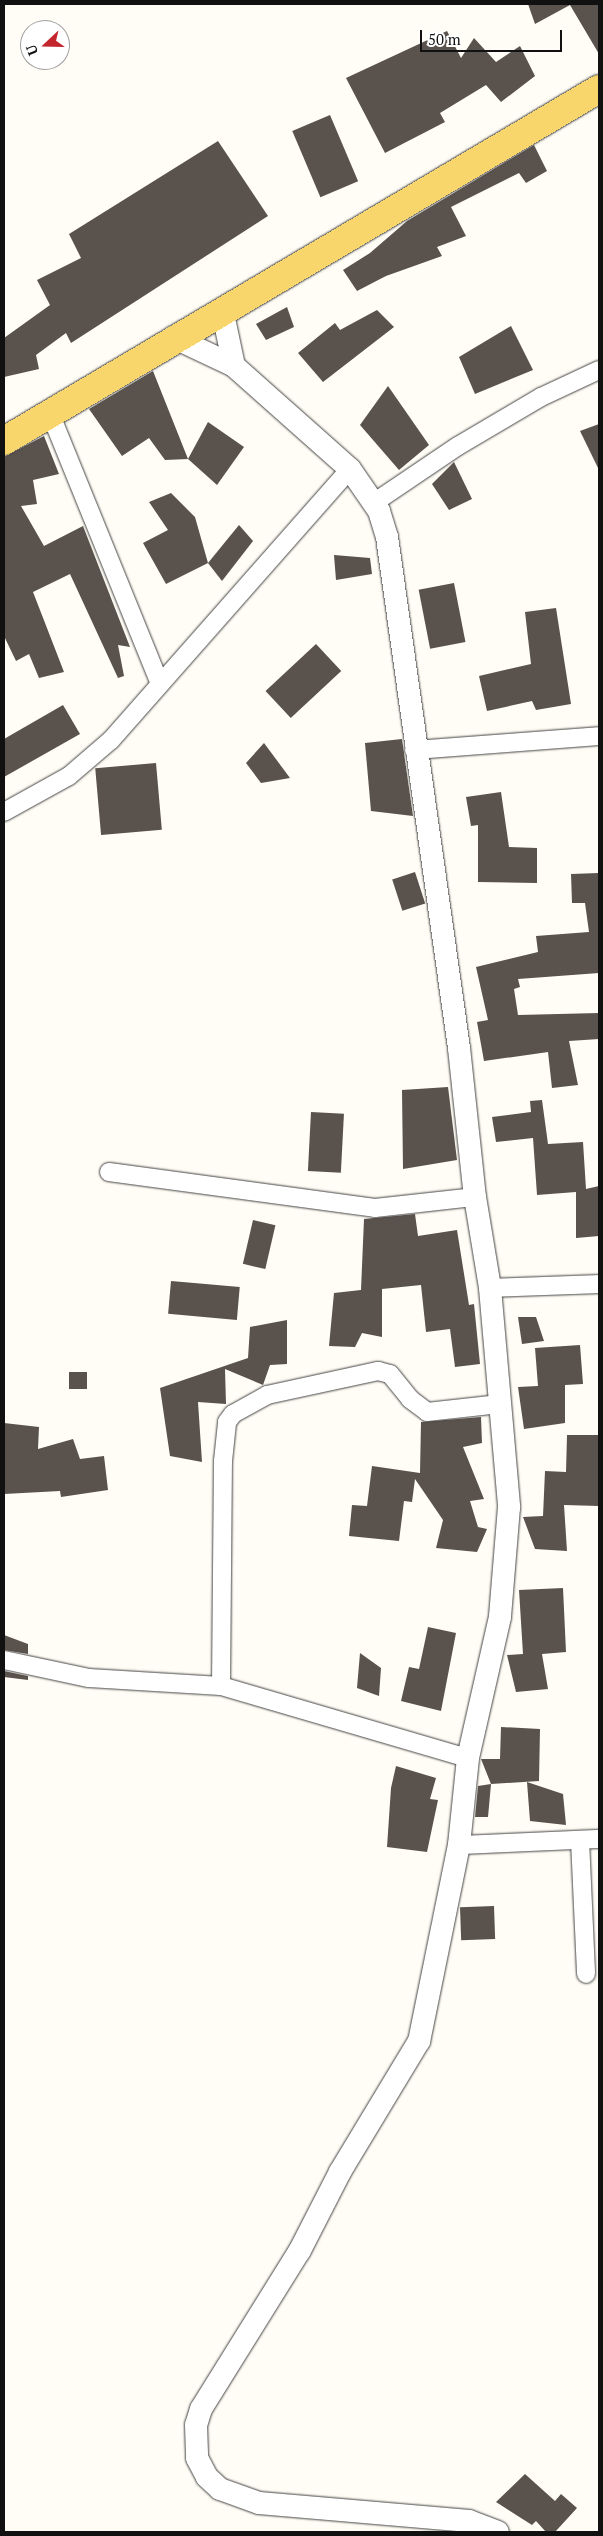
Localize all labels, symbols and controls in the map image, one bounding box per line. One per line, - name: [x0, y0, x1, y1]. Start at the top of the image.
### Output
- north arrow: [20, 20, 70, 70]
- scale bar: [423, 20, 566, 52]
- text: 50 m: [428, 29, 461, 49]
- text: U: [21, 42, 42, 58]

